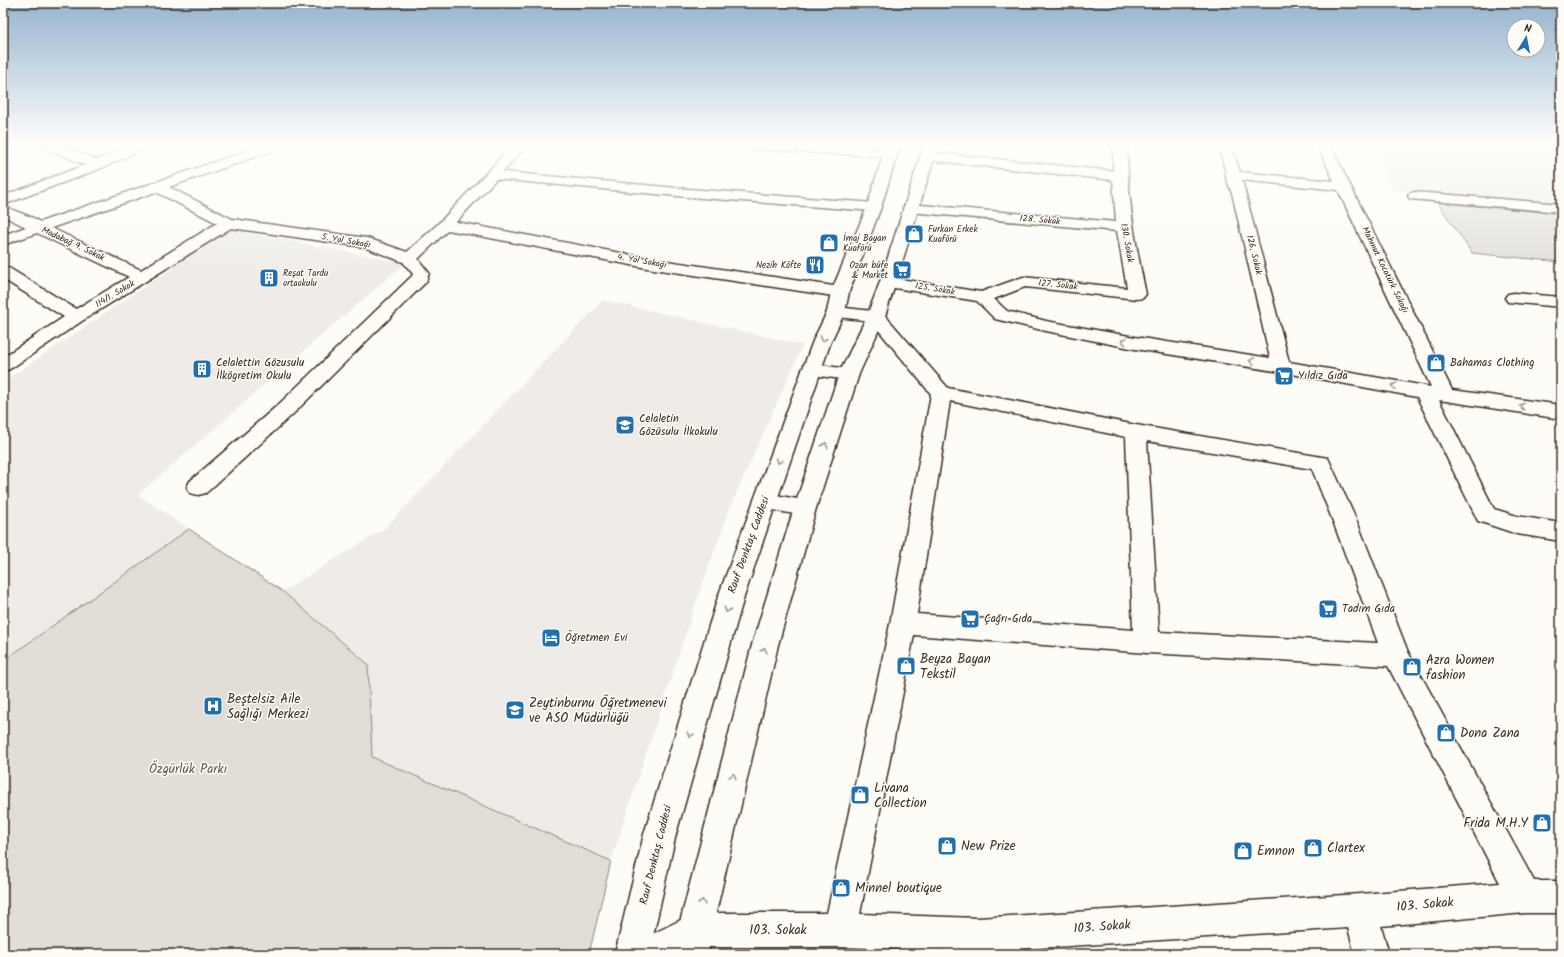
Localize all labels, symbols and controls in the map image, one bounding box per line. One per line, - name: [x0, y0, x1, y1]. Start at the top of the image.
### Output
- north arrow: [1506, 18, 1546, 58]
- text: N: [1523, 20, 1533, 39]
- street label: 128. Sokak: [1019, 211, 1062, 229]
- place label: Furkan Erkek Kuaförü: [928, 222, 978, 247]
- street label: 130. Sokak: [1116, 222, 1138, 265]
- street label: Modabağ 9. Sokak: [39, 223, 108, 266]
- shop icon: Furkan Erkek Kuaförü: [903, 223, 925, 245]
- street label: Mahmut Kocatürk Sokağı: [1357, 224, 1413, 316]
- street label: 5. Yol Sokağı: [320, 229, 372, 253]
- place label: İmaj Bayan Kuaförü: [843, 231, 886, 256]
- shop icon: İmaj Bayan Kuaförü: [818, 232, 840, 254]
- street label: 126. Sokak: [1242, 234, 1266, 277]
- street label: 4. Yol Sokağı: [616, 249, 668, 273]
- restaurant icon: Nezih Köfte: [804, 254, 826, 276]
- place label: Nezih Köfte: [756, 258, 801, 273]
- place label: Ozan büfe & Market: [849, 258, 889, 283]
- supermarket icon: Ozan büfe & Market: [891, 259, 913, 281]
- place label: Reşat Tardu ortaokulu: [283, 266, 329, 291]
- building icon: Reşat Tardu ortaokulu: [258, 267, 280, 289]
- street label: 127. Sokak: [1038, 275, 1079, 295]
- street label: 114/1. Sokak: [92, 276, 138, 312]
- street label: 125. Sokak: [914, 278, 957, 300]
- one-way arrow: [820, 335, 828, 342]
- one-way arrow: [1121, 337, 1127, 345]
- shop icon: Bahamas Clothing: [1425, 352, 1447, 374]
- place label: Celalettin Gözusulu İlkögretim Okulu: [216, 354, 305, 385]
- place label: Bahamas Clothing: [1450, 354, 1534, 372]
- one-way arrow: [1249, 357, 1255, 366]
- building icon: Celalettin Gözusulu İlkögretim Okulu: [191, 358, 213, 380]
- supermarket icon: Yıldız Gıda: [1273, 365, 1295, 387]
- place label: Yıldız Gıda: [1298, 367, 1348, 385]
- one-way arrow: [1391, 383, 1397, 391]
- one-way arrow: [1519, 402, 1525, 411]
- place label: Celaletin Gözüsulu İlkokulu: [639, 410, 719, 441]
- school or university icon: Celaletin Gözüsulu İlkokulu: [614, 414, 636, 436]
- one-way arrow: [821, 441, 829, 448]
- one-way arrow: [776, 458, 784, 465]
- street label: Rauf Denktaş Caddesi: [723, 494, 775, 596]
- supermarket icon: Tadım Gıda: [1317, 598, 1339, 620]
- place label: Tadım Gıda: [1342, 600, 1395, 618]
- one-way arrow: [723, 607, 732, 614]
- supermarket icon: Çağrı Gıda: [959, 608, 981, 630]
- place label: Çağrı Gıda: [984, 610, 1032, 628]
- hotel icon: Öğretmen Evi: [540, 627, 562, 649]
- place label: Öğretmen Evi: [565, 629, 628, 647]
- one-way arrow: [760, 647, 768, 653]
- place label: Beyza Bayan Tekstil: [920, 649, 991, 685]
- place label: Azra Women fashion: [1426, 650, 1494, 686]
- shop icon: Beyza Bayan Tekstil: [895, 655, 917, 677]
- shop icon: Azra Women fashion: [1401, 656, 1423, 678]
- place label: Beştelsiz Aile Sağlığı Merkezi: [227, 689, 309, 725]
- place label: Zeytinburnu Öğretmenevi ve ASO Müdürlüğü: [529, 693, 668, 729]
- hospital icon: Beştelsiz Aile Sağlığı Merkezi: [202, 695, 224, 717]
- school or university icon: Zeytinburnu Öğretmenevi ve ASO Müdürlüğü: [504, 699, 526, 721]
- shop icon: Dona Zana: [1435, 722, 1457, 744]
- place label: Dona Zana: [1460, 723, 1520, 744]
- one-way arrow: [686, 731, 695, 738]
- park label: Özgürlük Parkı: [149, 759, 227, 780]
- one-way arrow: [728, 773, 737, 780]
- place label: Livana Collection: [874, 778, 927, 814]
- shop icon: Livana Collection: [849, 784, 871, 806]
- street label: Rauf Denktaş Caddesi: [635, 803, 677, 907]
- shop icon: Frida M.H.Y: [1531, 812, 1553, 834]
- place label: Frida M.H.Y: [1463, 813, 1529, 834]
- shop icon: New Prize: [936, 835, 958, 857]
- place label: New Prize: [961, 836, 1016, 857]
- shop icon: Clartex: [1302, 837, 1324, 859]
- place label: Clartex: [1327, 838, 1365, 859]
- shop icon: Emnon: [1232, 840, 1254, 862]
- place label: Emnon: [1257, 841, 1295, 862]
- shop icon: Minnel boutique: [830, 877, 852, 899]
- place label: Minnel boutique: [855, 878, 942, 899]
- street label: 103. Sokak: [1395, 892, 1455, 918]
- one-way arrow: [697, 899, 706, 906]
- street label: 103. Sokak: [1073, 914, 1132, 939]
- street label: 103. Sokak: [749, 920, 808, 941]

